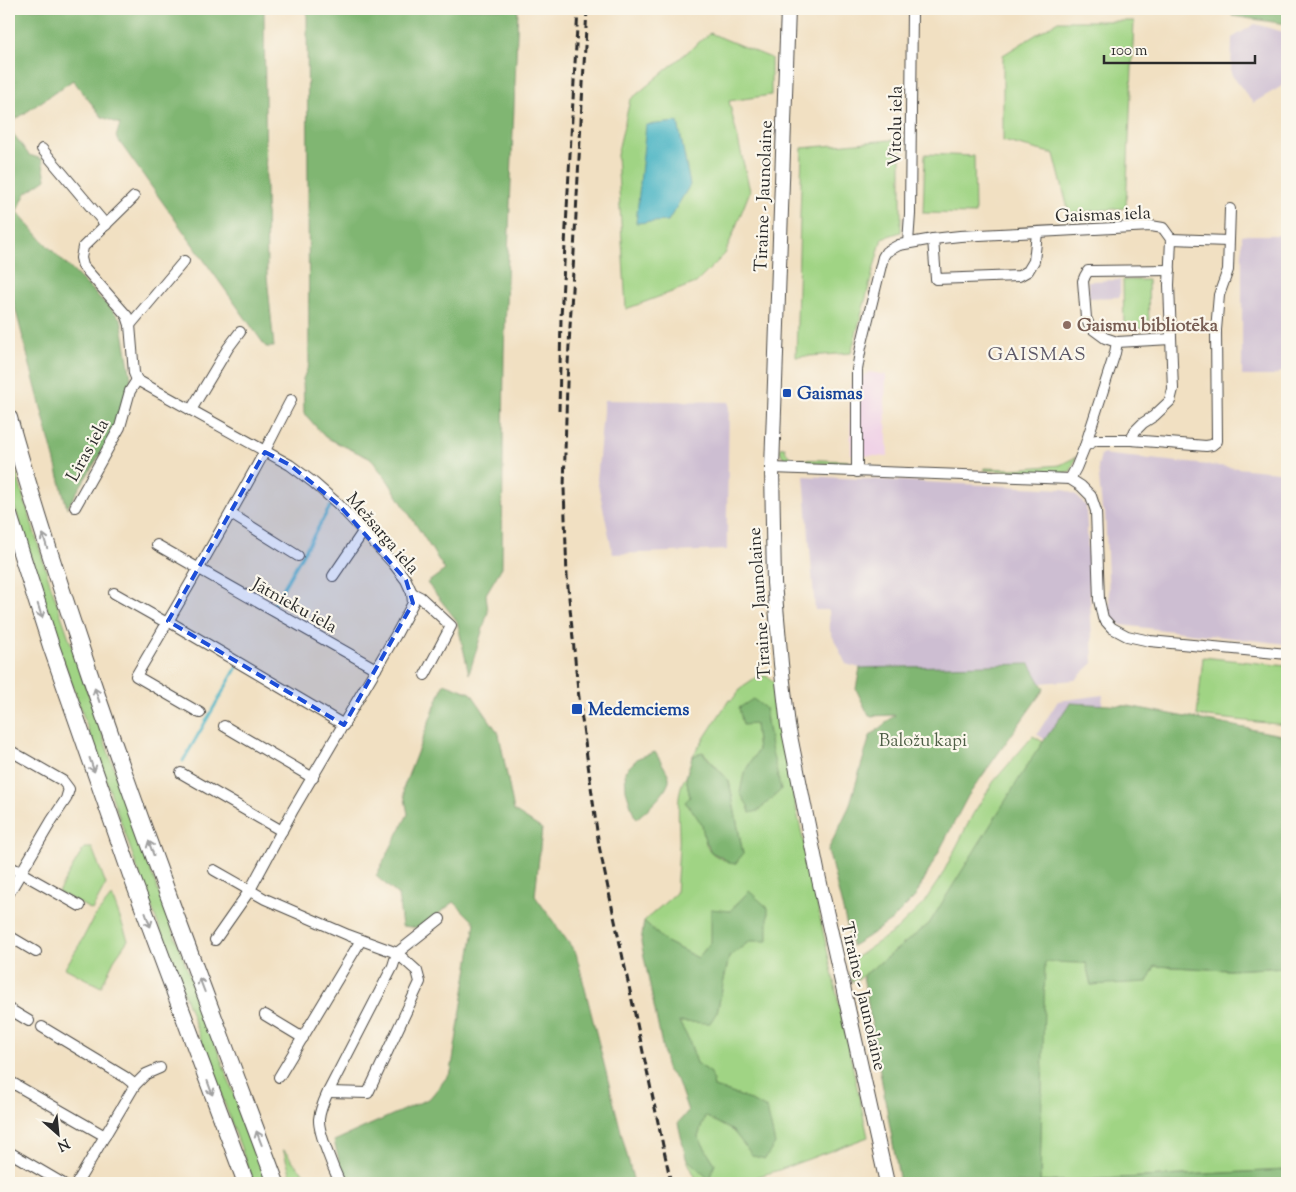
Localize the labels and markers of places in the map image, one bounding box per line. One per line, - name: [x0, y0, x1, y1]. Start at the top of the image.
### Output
- place label: Gaismu bibliotēka: [1077, 314, 1219, 340]
- marker: Gaismu bibliotēka: [1061, 319, 1073, 331]
- place label: Gaismas: [797, 382, 862, 408]
- marker: Gaismas: [781, 387, 793, 399]
- place label: Medemciems: [588, 698, 689, 724]
- marker: Medemciems: [570, 702, 584, 716]

